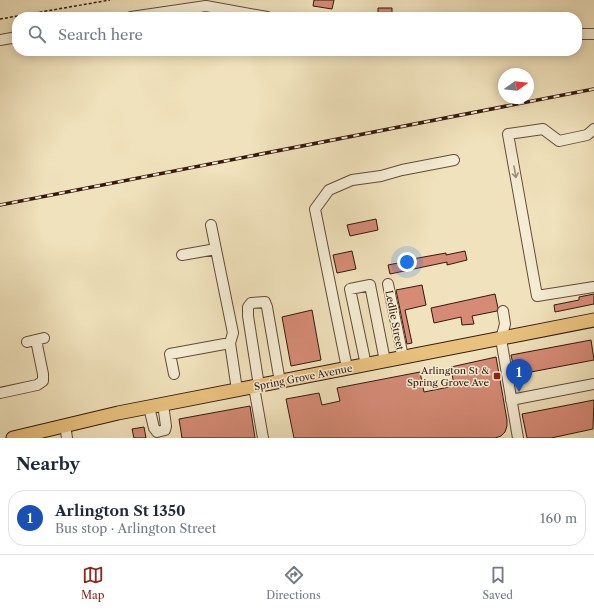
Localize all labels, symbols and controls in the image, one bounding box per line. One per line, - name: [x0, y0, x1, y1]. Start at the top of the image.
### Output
- search box: [12, 12, 582, 56]
- icon: search: [26, 23, 48, 45]
- text: Search here: [58, 25, 143, 44]
- north arrow: [498, 68, 534, 104]
- one-way arrow: [511, 165, 519, 178]
- your location: [397, 252, 417, 272]
- street label: Ledlie Street: [382, 289, 407, 352]
- pin: 1: [506, 359, 532, 392]
- street label: Spring Grove Avenue: [253, 361, 354, 393]
- place label: Arlington St & Spring Grove Ave: [407, 364, 489, 389]
- marker: Arlington St & Spring Grove Ave: [492, 371, 502, 381]
- text: Nearby: [16, 454, 80, 474]
- text: Arlington St 1350: [55, 501, 186, 520]
- text: 1: [27, 510, 33, 526]
- text: 160 m: [540, 510, 577, 526]
- text: Bus stop · Arlington Street: [55, 520, 216, 536]
- tab: Map: [81, 564, 105, 602]
- tab: Directions: [266, 564, 321, 602]
- tab: Saved: [483, 564, 513, 602]

